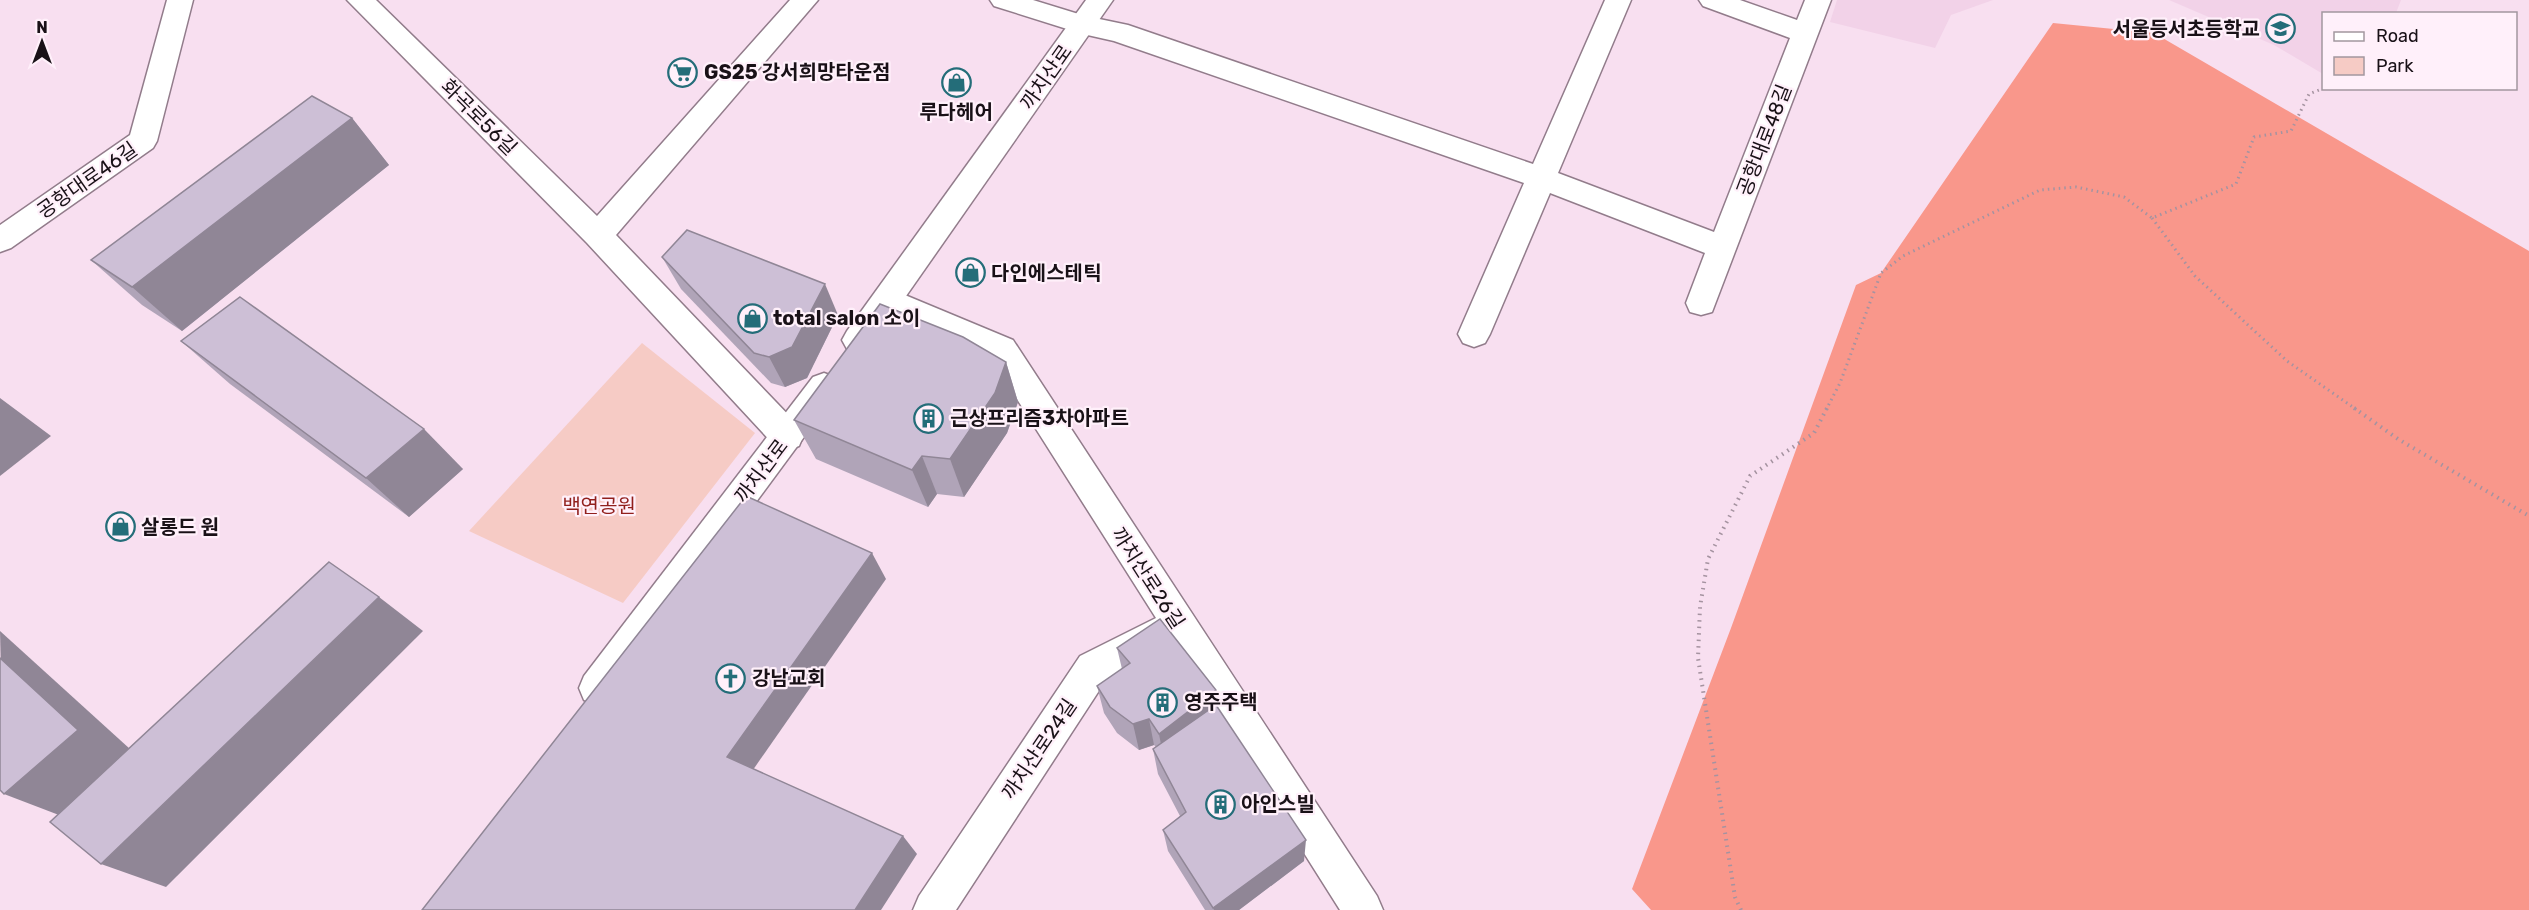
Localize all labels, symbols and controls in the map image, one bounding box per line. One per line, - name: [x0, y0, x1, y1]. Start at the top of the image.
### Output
- north arrow: [12, 12, 72, 72]
- legend: [2322, 12, 2517, 90]
- school or university icon: 서울등서초등학교: [2265, 13, 2297, 45]
- place label: 서울등서초등학교: [2113, 17, 2260, 41]
- text: N: [36, 18, 48, 37]
- text: Road: [2376, 25, 2419, 47]
- street label: 까치산로: [1015, 40, 1077, 114]
- text: Park: [2376, 55, 2414, 77]
- supermarket icon: GS25 강서희망타운점: [667, 56, 699, 88]
- place label: GS25 강서희망타운점: [704, 60, 891, 84]
- shop icon: 루다헤어: [940, 66, 972, 98]
- street label: 화곡로56길: [436, 74, 522, 160]
- street label: 공항대로48길: [1732, 81, 1796, 199]
- place label: 루다헤어: [919, 100, 993, 124]
- street label: 공항대로46길: [32, 137, 142, 223]
- shop icon: 다인에스테틱: [954, 257, 986, 289]
- place label: 다인에스테틱: [991, 261, 1101, 285]
- shop icon: total salon 소이: [736, 302, 768, 334]
- place label: total salon 소이: [773, 306, 920, 330]
- building icon: 근상프리즘3차아파트: [913, 402, 945, 434]
- place label: 근상프리즘3차아파트: [950, 406, 1129, 430]
- street label: 까치산로: [729, 434, 793, 508]
- park label: 백연공원: [562, 494, 636, 518]
- shop icon: 살롱드 원: [104, 511, 136, 543]
- place label: 살롱드 원: [141, 515, 219, 539]
- street label: 까치산로26길: [1106, 523, 1190, 633]
- church icon: 강남교회: [715, 662, 747, 694]
- place label: 강남교회: [752, 666, 826, 690]
- building icon: 영주주택: [1147, 686, 1179, 718]
- place label: 영주주택: [1184, 690, 1258, 714]
- street label: 까치산로24길: [997, 694, 1081, 804]
- building icon: 아인스빌: [1204, 788, 1236, 820]
- place label: 아인스빌: [1241, 792, 1315, 816]

